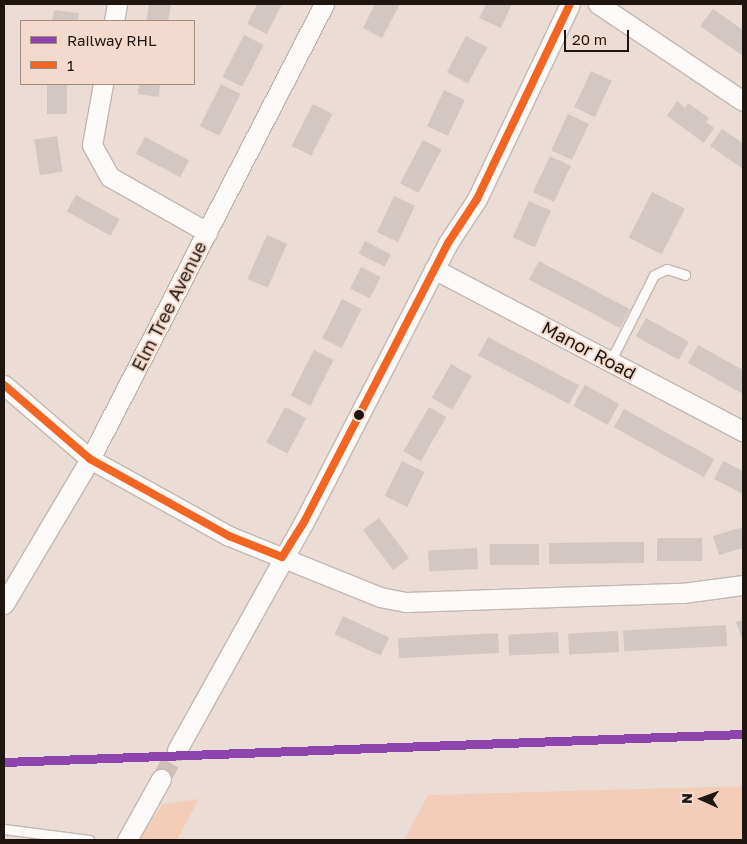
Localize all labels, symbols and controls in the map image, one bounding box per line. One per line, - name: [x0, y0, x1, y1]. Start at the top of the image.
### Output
- legend: [20, 20, 195, 85]
- scale bar: [567, 20, 632, 52]
- text: 20 m: [572, 30, 607, 48]
- text: Railway RHL: [67, 31, 157, 49]
- text: 1: [67, 56, 74, 74]
- street label: Elm Tree Avenue: [127, 238, 211, 374]
- street label: Manor Road: [538, 316, 640, 384]
- unlabelled marker: [354, 410, 364, 420]
- north arrow: [677, 774, 727, 824]
- text: N: [678, 793, 695, 804]

